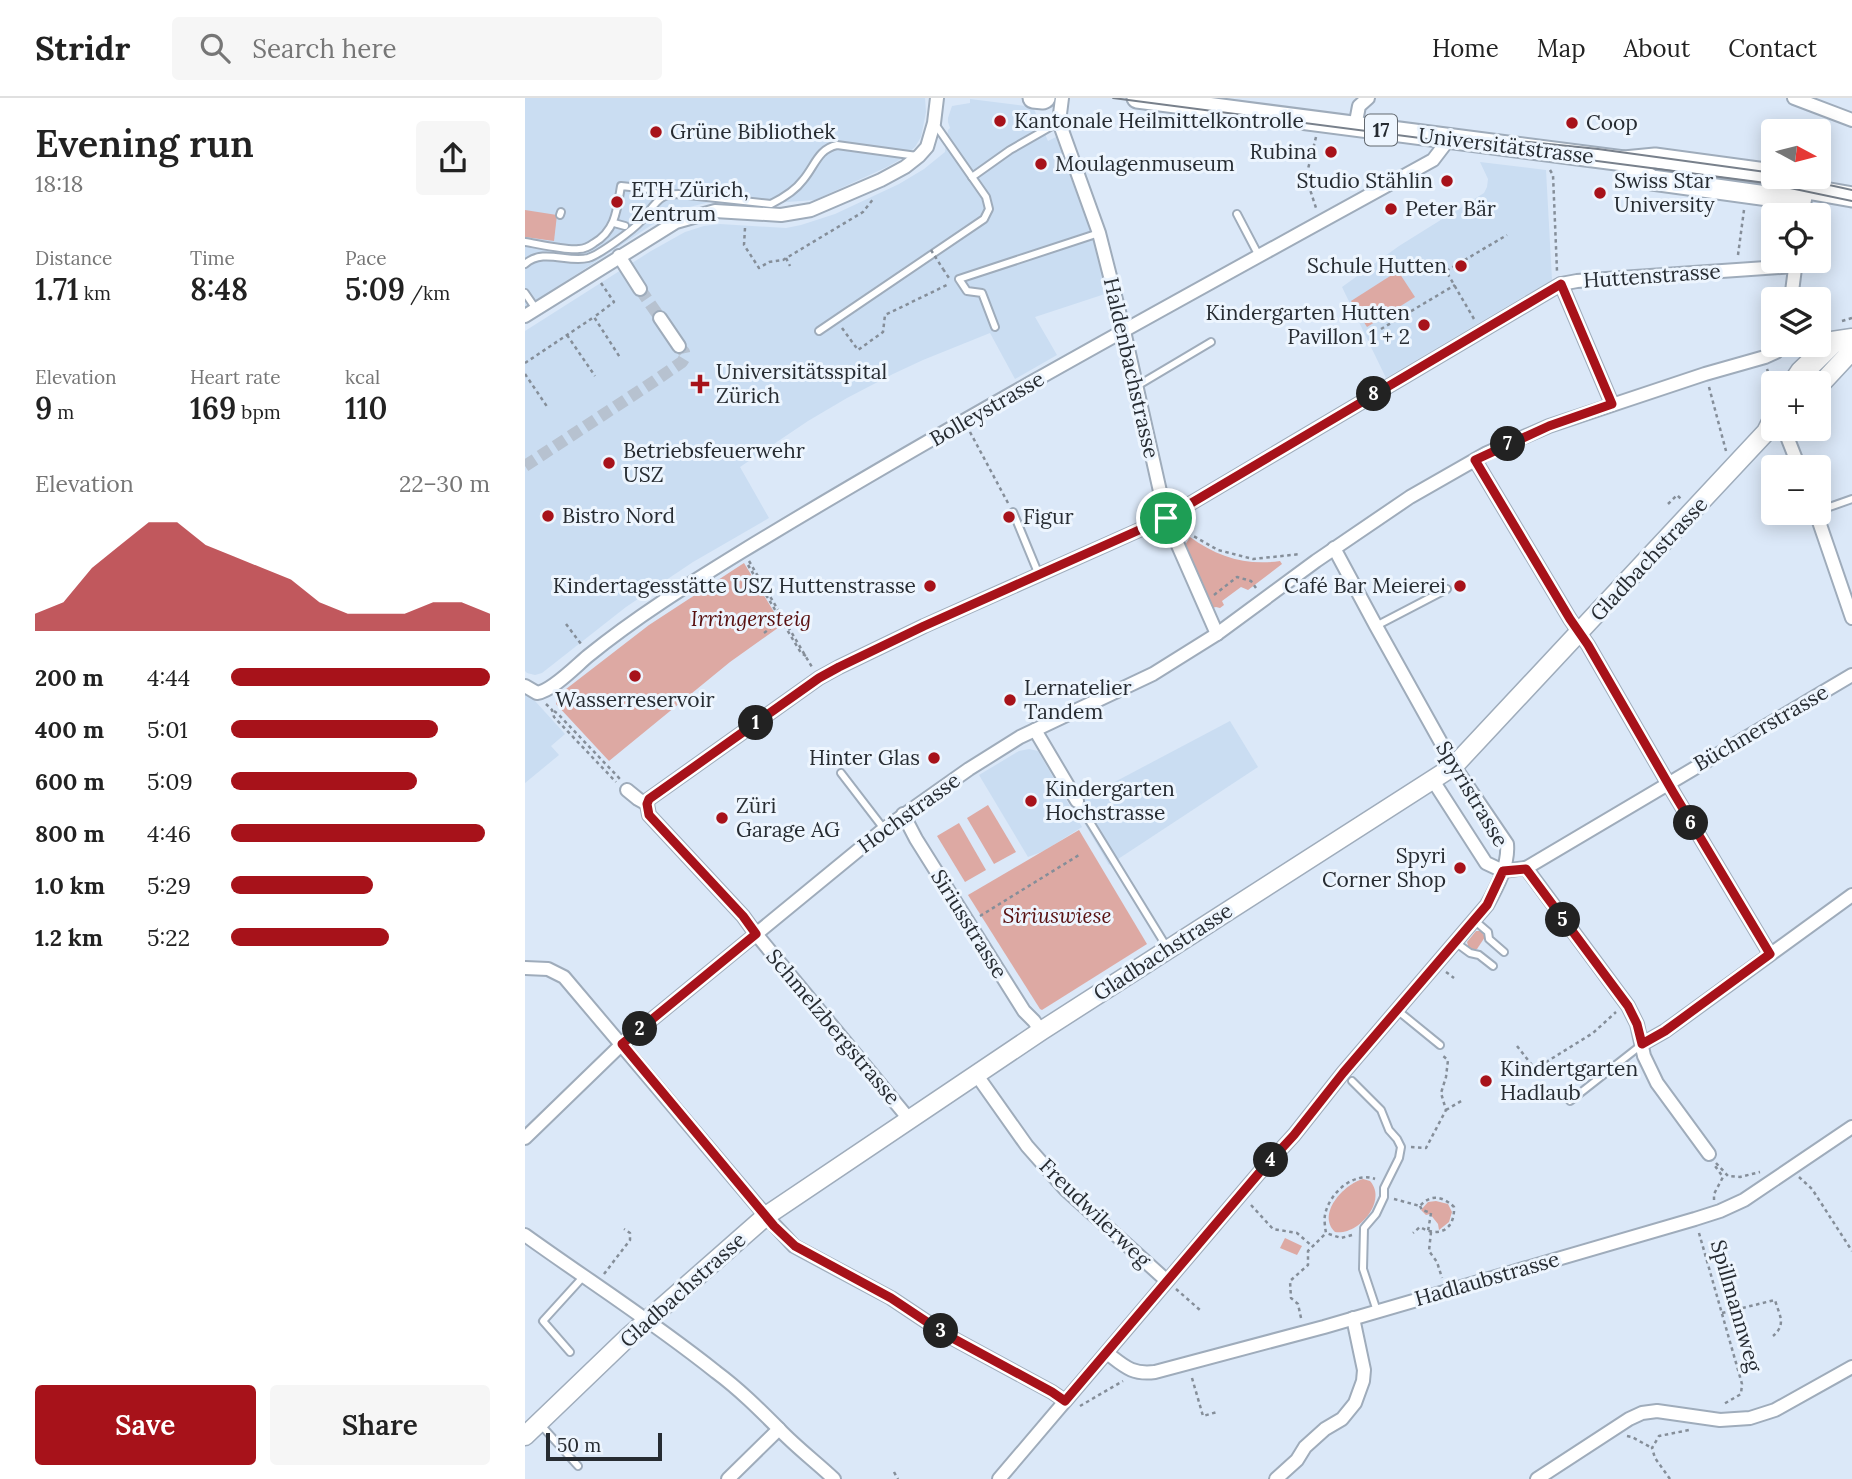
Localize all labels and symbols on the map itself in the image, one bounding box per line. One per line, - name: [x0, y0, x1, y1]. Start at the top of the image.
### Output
- place label: Kantonale Heilmittelkontrolle: [1014, 107, 1304, 134]
- place label: Coop: [1586, 109, 1638, 136]
- marker: Kantonale Heilmittelkontrolle: [992, 113, 1008, 129]
- road number: 17: [1365, 114, 1397, 146]
- marker: Coop: [1564, 115, 1580, 131]
- place label: Grüne Bibliothek: [670, 118, 836, 145]
- north arrow: [1761, 119, 1831, 189]
- street label: Universitätstrasse: [1417, 121, 1595, 170]
- marker: Grüne Bibliothek: [648, 124, 664, 140]
- place label: Rubina: [1250, 138, 1317, 165]
- marker: Rubina: [1323, 144, 1339, 160]
- place label: Moulagenmuseum: [1055, 150, 1235, 177]
- marker: Moulagenmuseum: [1033, 156, 1049, 172]
- place label: Studio Stählin: [1297, 167, 1433, 194]
- place label: Swiss Star University: [1614, 167, 1715, 218]
- marker: Studio Stählin: [1439, 173, 1455, 189]
- place label: ETH Zürich, Zentrum: [631, 176, 749, 227]
- marker: Swiss Star University: [1592, 185, 1608, 201]
- marker: ETH Zürich, Zentrum: [609, 194, 625, 210]
- place label: Peter Bär: [1405, 195, 1496, 222]
- marker: Peter Bär: [1383, 201, 1399, 217]
- place label: Schule Hutten: [1307, 252, 1447, 279]
- street label: Huttenstrasse: [1582, 257, 1722, 294]
- marker: Schule Hutten: [1453, 258, 1469, 274]
- street label: Haldenbachstrasse: [1098, 275, 1165, 461]
- place label: Kindergarten Hutten Pavillon 1 + 2: [1206, 299, 1410, 350]
- marker: Kindergarten Hutten Pavillon 1 + 2: [1416, 317, 1432, 333]
- place label: Universitätsspital Zürich: [716, 358, 887, 409]
- street label: Bolleystrasse: [925, 365, 1049, 452]
- marker: Universitätsspital Zürich: [690, 374, 710, 394]
- pin: 8: [1357, 376, 1391, 412]
- pin: 7: [1490, 426, 1525, 462]
- place label: Betriebsfeuerwehr USZ: [623, 437, 805, 488]
- marker: Betriebsfeuerwehr USZ: [601, 455, 617, 471]
- pin: [1136, 488, 1196, 548]
- street label: Gladbachstrasse: [1584, 491, 1713, 627]
- place label: Bistro Nord: [562, 502, 675, 529]
- place label: Figur: [1023, 503, 1074, 530]
- marker: Bistro Nord: [540, 508, 556, 524]
- marker: Figur: [1001, 509, 1017, 525]
- place label: Kindertagesstätte USZ Huttenstrasse: [553, 572, 916, 599]
- place label: Café Bar Meierei: [1284, 572, 1446, 599]
- marker: Kindertagesstätte USZ Huttenstrasse: [922, 578, 938, 594]
- marker: Café Bar Meierei: [1452, 578, 1468, 594]
- park label: Irringersteig: [691, 605, 811, 632]
- marker: Wasserreservoir: [627, 668, 643, 684]
- place label: Lernatelier Tandem: [1024, 674, 1132, 725]
- street label: Büchnerstrasse: [1689, 678, 1833, 777]
- place label: Wasserreservoir: [555, 686, 715, 713]
- marker: Lernatelier Tandem: [1002, 692, 1018, 708]
- pin: 1: [739, 706, 773, 740]
- street label: Spyristrasse: [1430, 736, 1515, 852]
- place label: Hinter Glas: [809, 744, 920, 771]
- marker: Hinter Glas: [926, 750, 942, 766]
- street label: Hochstrasse: [852, 766, 965, 859]
- place label: Kindergarten Hochstrasse: [1045, 775, 1175, 826]
- place label: Züri Garage AG: [736, 792, 840, 843]
- marker: Kindergarten Hochstrasse: [1023, 793, 1039, 809]
- pin: 6: [1673, 806, 1709, 840]
- marker: Züri Garage AG: [714, 810, 730, 826]
- place label: Spyri Corner Shop: [1322, 842, 1446, 893]
- marker: Spyri Corner Shop: [1452, 860, 1468, 876]
- street label: Siriusstrasse: [925, 864, 1014, 983]
- street label: Gladbachstrasse: [1088, 897, 1237, 1007]
- park label: Siriuswiese: [1002, 902, 1112, 929]
- pin: 5: [1545, 902, 1581, 938]
- street label: Schmelzbergstrasse: [760, 943, 906, 1110]
- pin: 2: [622, 1012, 657, 1046]
- place label: Kindertgarten Hadlaub: [1500, 1055, 1638, 1106]
- marker: Kindertgarten Hadlaub: [1478, 1073, 1494, 1089]
- pin: 4: [1253, 1142, 1289, 1178]
- street label: Freudwilerweg: [1034, 1152, 1157, 1273]
- street label: Gladbachstrasse: [614, 1226, 751, 1353]
- street label: Spillmannweg: [1705, 1237, 1768, 1375]
- street label: Hadlaubstrasse: [1411, 1245, 1562, 1312]
- pin: 3: [923, 1314, 959, 1348]
- scale bar: [546, 1430, 661, 1462]

